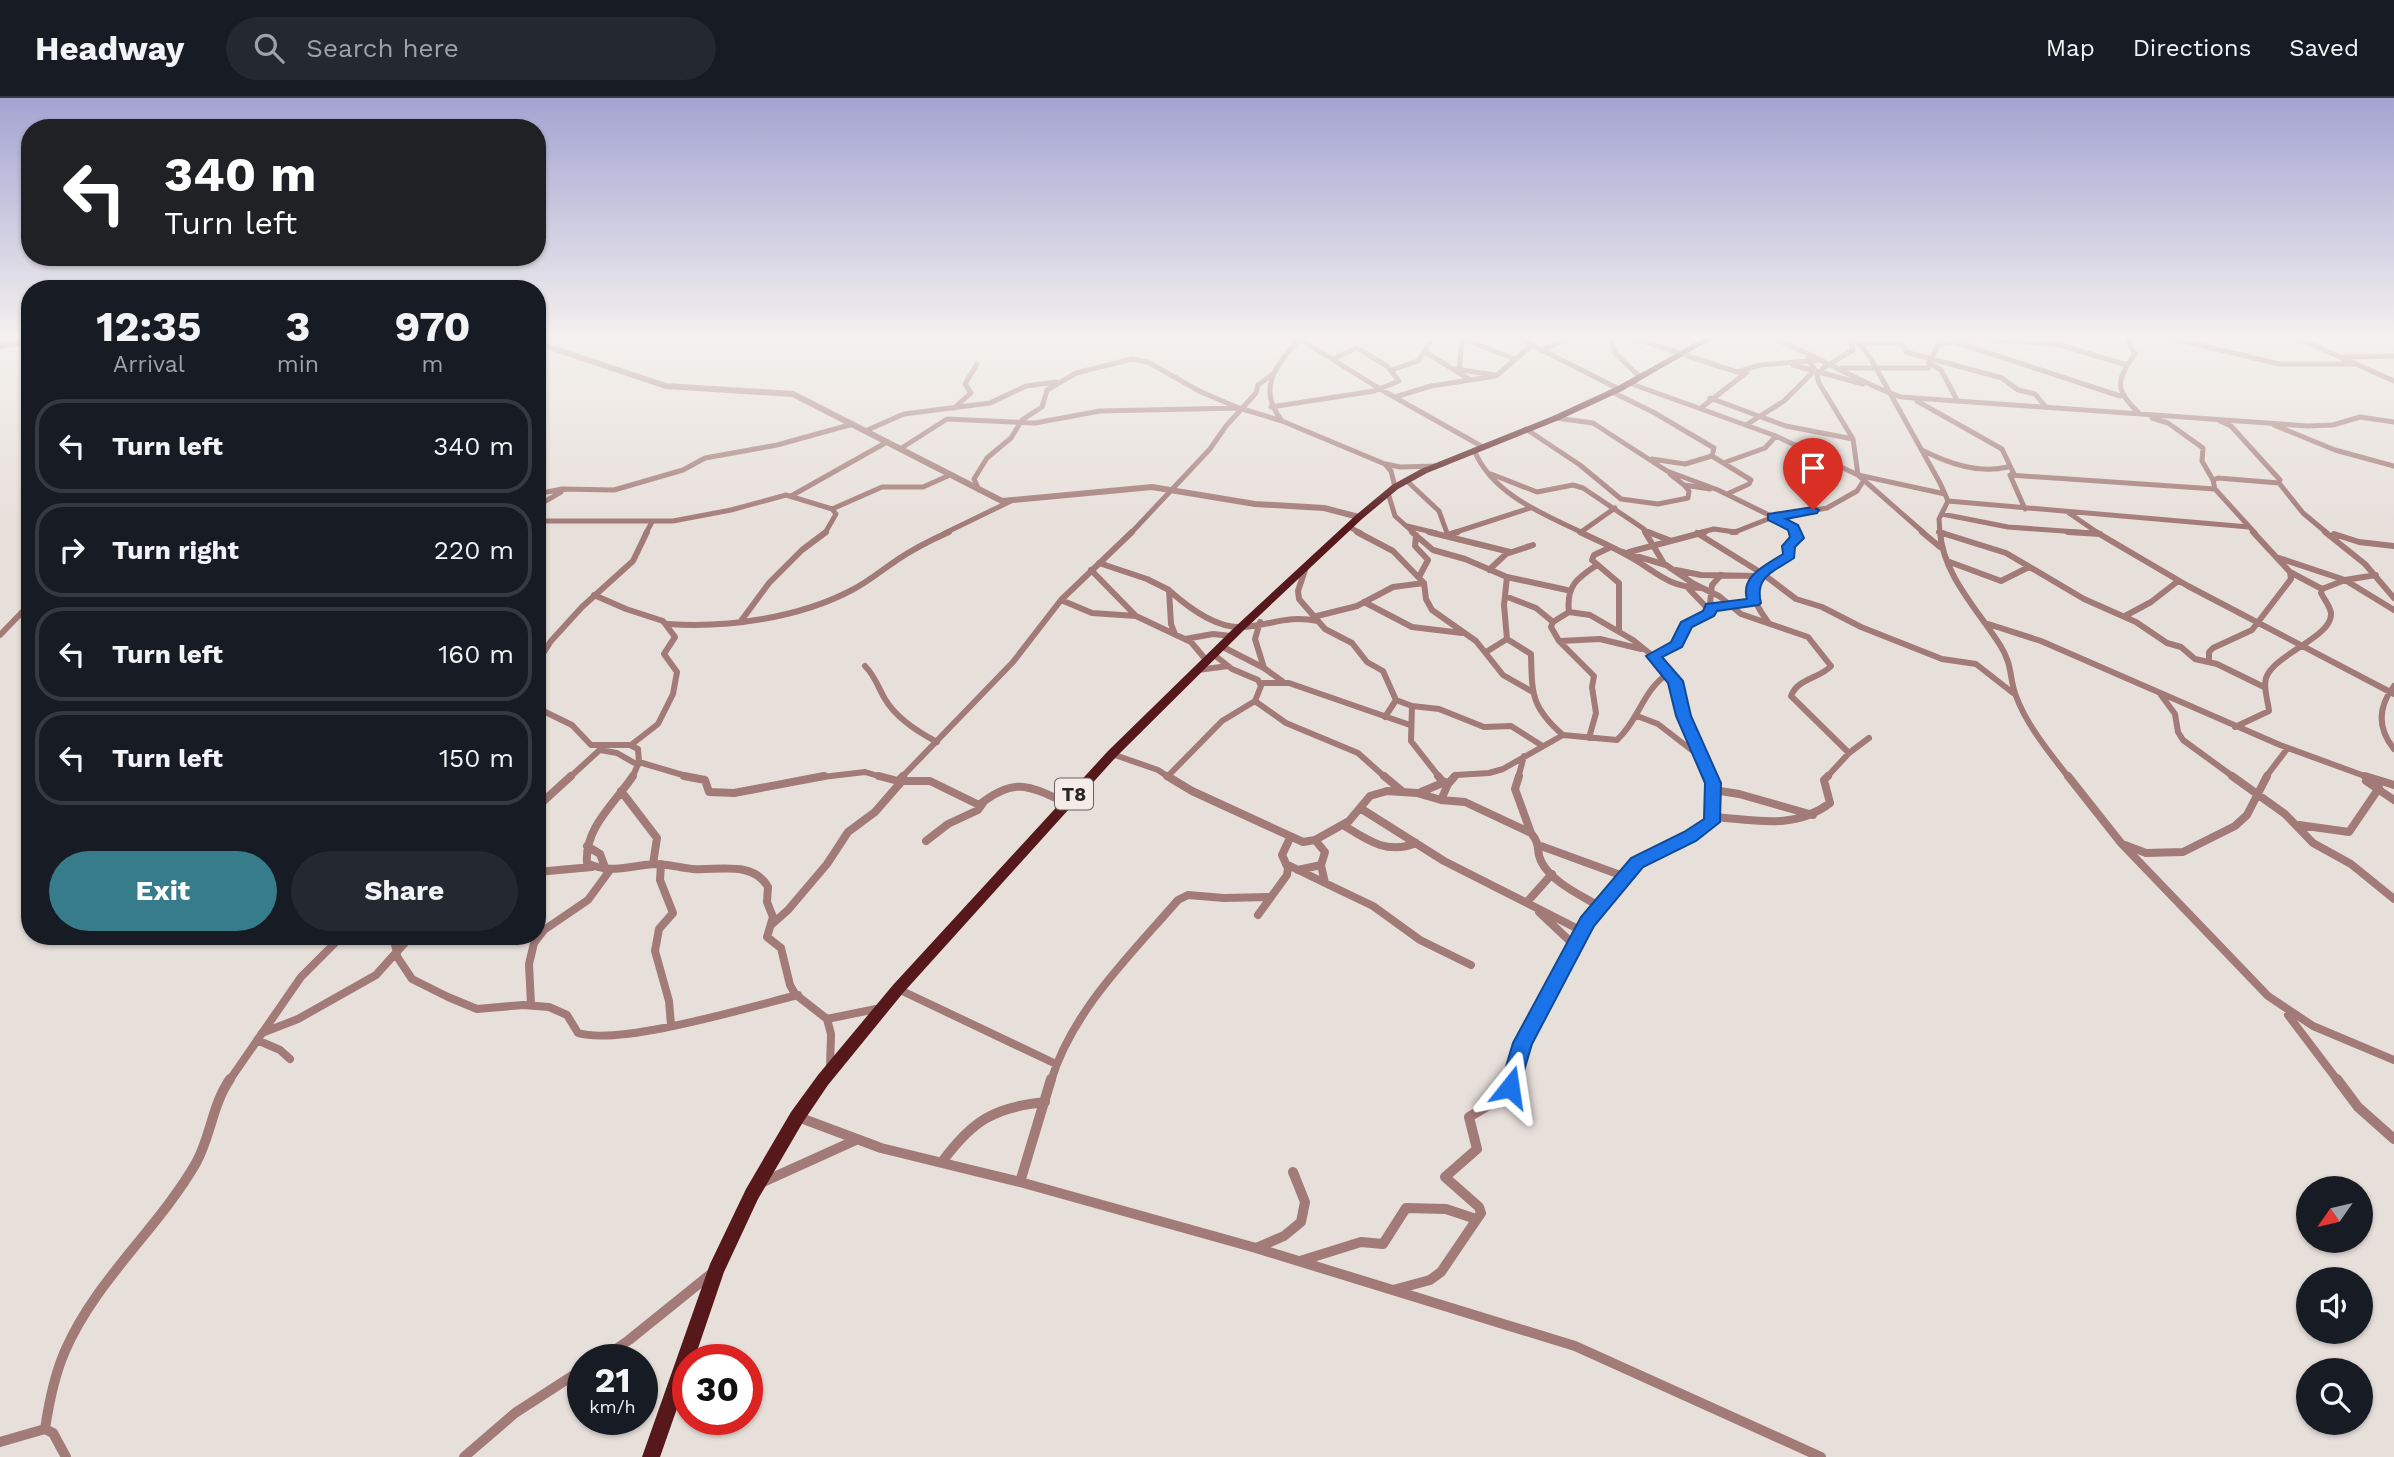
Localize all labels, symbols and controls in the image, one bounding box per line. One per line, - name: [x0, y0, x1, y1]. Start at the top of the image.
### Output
- search box: [226, 17, 716, 80]
- text: Headway: [35, 29, 184, 68]
- icon: search: [250, 29, 288, 67]
- text: Search here: [306, 33, 459, 63]
- text: Map: [2046, 34, 2095, 62]
- text: Directions: [2133, 34, 2251, 62]
- text: Saved: [2289, 34, 2359, 62]
- text: 340 m: [164, 145, 316, 203]
- icon: left: [49, 147, 140, 238]
- text: Turn left: [164, 204, 297, 242]
- text: 12:35: [96, 302, 202, 351]
- text: 3: [286, 302, 310, 351]
- text: 970: [394, 302, 471, 351]
- text: Arrival: [113, 351, 185, 378]
- text: min: [277, 351, 319, 378]
- text: m: [422, 351, 443, 378]
- icon: left: [53, 427, 91, 465]
- text: Turn left: [112, 431, 223, 461]
- text: 340 m: [433, 431, 514, 461]
- pin: [1783, 438, 1843, 510]
- icon: arrive: [1794, 449, 1832, 487]
- icon: right: [53, 531, 91, 569]
- text: Turn right: [112, 535, 239, 565]
- text: 220 m: [434, 535, 514, 565]
- icon: left: [53, 635, 91, 673]
- text: Turn left: [112, 639, 223, 669]
- text: 160 m: [438, 639, 514, 669]
- icon: left: [53, 739, 91, 777]
- text: Turn left: [112, 743, 223, 773]
- text: 150 m: [439, 743, 514, 773]
- road number: T8: [1055, 778, 1093, 810]
- button: Exit: [49, 851, 277, 931]
- button: Share: [291, 851, 518, 931]
- position arrow: [1473, 1050, 1547, 1124]
- north arrow: [2296, 1176, 2373, 1253]
- map controls: [2296, 1176, 2373, 1435]
- button: sound: [2296, 1267, 2373, 1344]
- speed limit sign: 30: [672, 1344, 763, 1435]
- button: search: [2296, 1358, 2373, 1435]
- text: 21: [595, 1359, 630, 1401]
- text: km/h: [589, 1396, 636, 1417]

